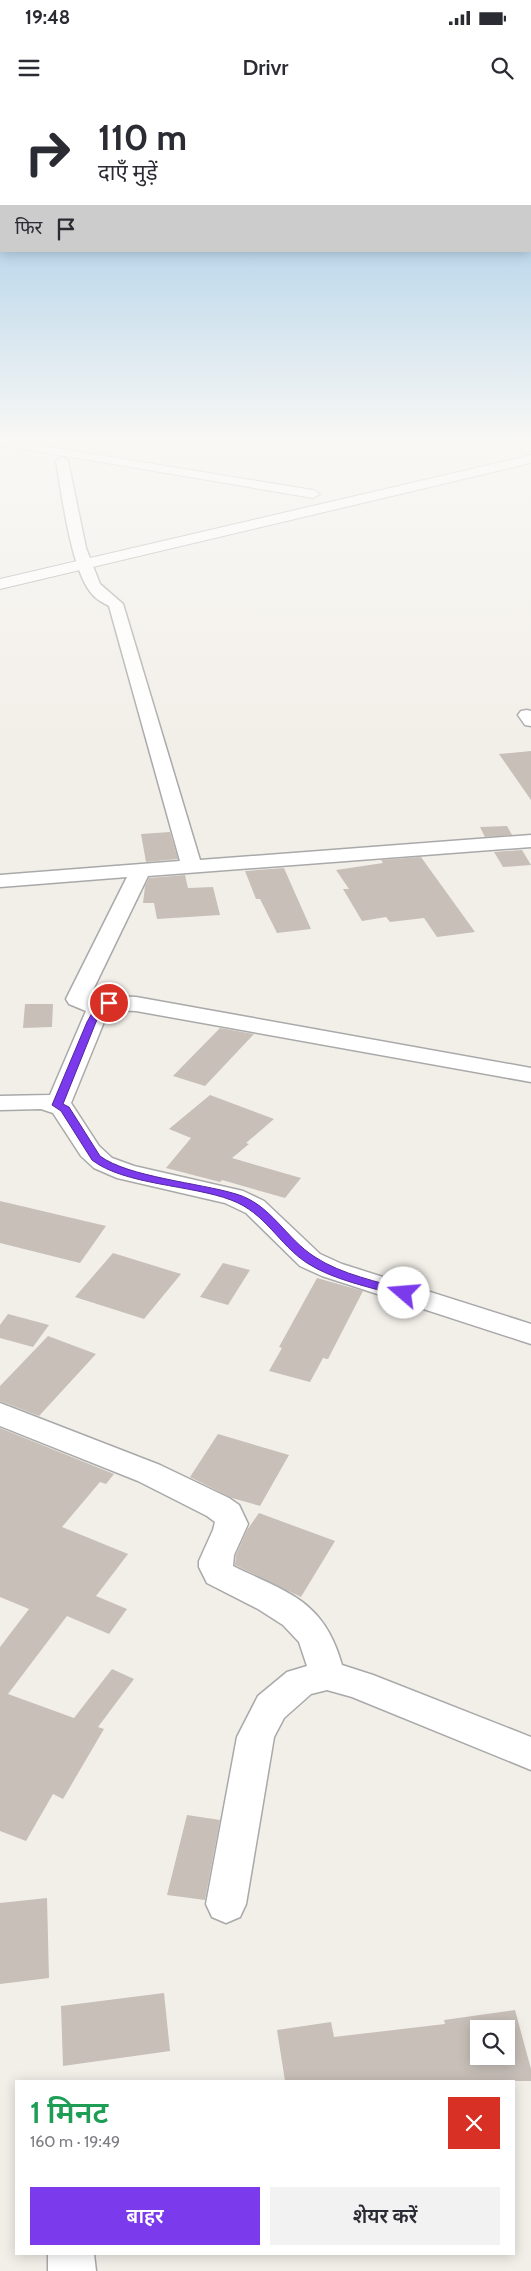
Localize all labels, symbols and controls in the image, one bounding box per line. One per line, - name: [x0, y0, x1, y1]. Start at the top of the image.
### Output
- text: 19:48: [25, 6, 70, 29]
- icon: menu: [15, 54, 43, 82]
- text: Drivr: [243, 54, 288, 81]
- icon: search: [488, 54, 516, 82]
- text: 110 m: [98, 116, 187, 159]
- icon: right: [15, 120, 80, 185]
- text: दाएँ मुड़ें: [98, 159, 157, 186]
- icon: arrive: [52, 215, 80, 243]
- text: फिर: [15, 216, 42, 239]
- pin: [88, 982, 130, 1024]
- icon: arrive: [95, 989, 123, 1017]
- position arrow: [377, 1266, 429, 1318]
- map controls: [470, 2020, 515, 2065]
- button: search: [470, 2020, 515, 2065]
- text: 1 मिनट: [30, 2094, 108, 2131]
- button: close: [448, 2097, 500, 2149]
- text: 160 m · 19:49: [30, 2132, 120, 2151]
- button: बाहर: [30, 2187, 260, 2245]
- button: शेयर करें: [270, 2187, 500, 2245]

